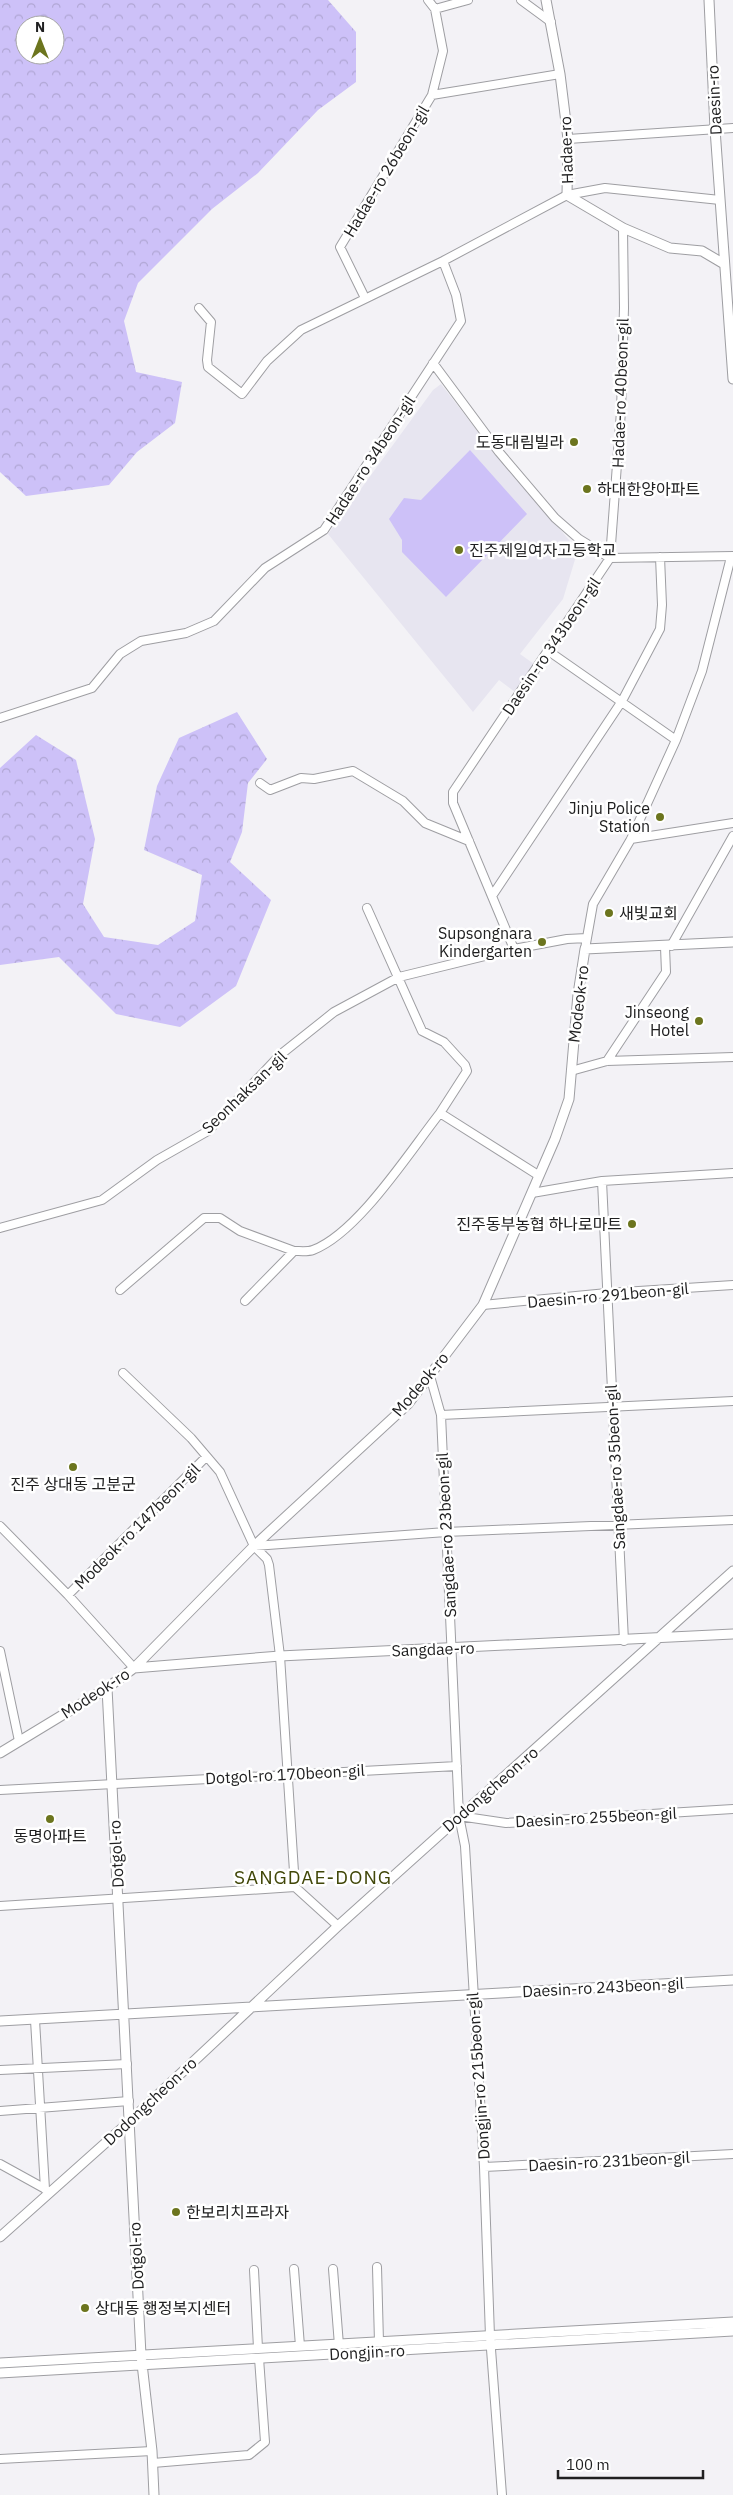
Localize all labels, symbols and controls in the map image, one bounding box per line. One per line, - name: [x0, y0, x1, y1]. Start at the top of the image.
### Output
- north arrow: [15, 15, 65, 65]
- text: N: [35, 18, 45, 36]
- street label: Daesin-ro: [702, 64, 726, 136]
- street label: Hadae-ro 26beon-gil: [339, 102, 433, 240]
- street label: Hadae-ro: [555, 116, 577, 184]
- street label: Hadae-ro 40beon-gil: [607, 318, 633, 468]
- street label: Hadae-ro 34beon-gil: [321, 392, 419, 528]
- place label: 도동대림빌라: [476, 432, 564, 452]
- marker: 도동대림빌라: [568, 436, 580, 448]
- place label: 하대한양아파트: [597, 479, 700, 499]
- marker: 하대한양아파트: [581, 483, 593, 495]
- place label: 진주제일여자고등학교: [469, 540, 616, 560]
- marker: 진주제일여자고등학교: [453, 544, 465, 556]
- street label: Daesin-ro 343beon-gil: [497, 573, 605, 719]
- place label: Jinju Police Station: [568, 798, 650, 836]
- marker: Jinju Police Station: [654, 811, 666, 823]
- place label: 새빛교회: [619, 903, 678, 923]
- marker: 새빛교회: [603, 907, 615, 919]
- place label: Supsongnara Kindergarten: [438, 923, 532, 961]
- marker: Supsongnara Kindergarten: [536, 936, 548, 948]
- street label: Modeok-ro: [563, 964, 593, 1044]
- place label: Jinseong Hotel: [625, 1002, 690, 1040]
- marker: Jinseong Hotel: [693, 1015, 705, 1027]
- street label: Seonhaksan-gil: [197, 1046, 291, 1138]
- place label: 진주동부농협 하나로마트: [456, 1214, 622, 1234]
- marker: 진주동부농협 하나로마트: [626, 1218, 638, 1230]
- street label: Daesin-ro 291beon-gil: [526, 1278, 690, 1312]
- street label: Modeok-ro: [387, 1348, 453, 1420]
- street label: Sangdae-ro 35beon-gil: [601, 1384, 629, 1550]
- street label: Sangdae-ro 23beon-gil: [432, 1452, 460, 1618]
- street label: Modeok-ro 147beon-gil: [70, 1459, 204, 1593]
- marker: 진주 상대동 고분군: [67, 1461, 79, 1473]
- place label: 진주 상대동 고분군: [10, 1474, 136, 1494]
- street label: Sangdae-ro: [391, 1638, 475, 1660]
- street label: Modeok-ro: [57, 1663, 133, 1723]
- street label: Dodongcheon-ro: [438, 1742, 542, 1836]
- street label: Dotgol-ro 170beon-gil: [205, 1760, 365, 1788]
- street label: Daesin-ro 255beon-gil: [515, 1803, 677, 1831]
- marker: 동명아파트: [44, 1813, 56, 1825]
- street label: Dotgol-ro: [104, 1820, 128, 1888]
- place label: 동명아파트: [13, 1826, 87, 1846]
- district label: SANGDAE-DONG: [234, 1865, 392, 1889]
- street label: Daesin-ro 243beon-gil: [522, 1973, 684, 2001]
- street label: Dongjin-ro 215beon-gil: [462, 1992, 494, 2160]
- street label: Dodongcheon-ro: [99, 2053, 201, 2149]
- street label: Daesin-ro 231beon-gil: [528, 2147, 690, 2175]
- place label: 한보리치프라자: [186, 2202, 289, 2222]
- marker: 한보리치프라자: [170, 2206, 182, 2218]
- street label: Dotgol-ro: [124, 2222, 148, 2290]
- place label: 상대동 행정복지센터: [95, 2298, 231, 2318]
- marker: 상대동 행정복지센터: [79, 2302, 91, 2314]
- street label: Dongjin-ro: [329, 2340, 405, 2364]
- scale bar: [558, 2448, 703, 2480]
- text: 100 m: [566, 2455, 610, 2474]

